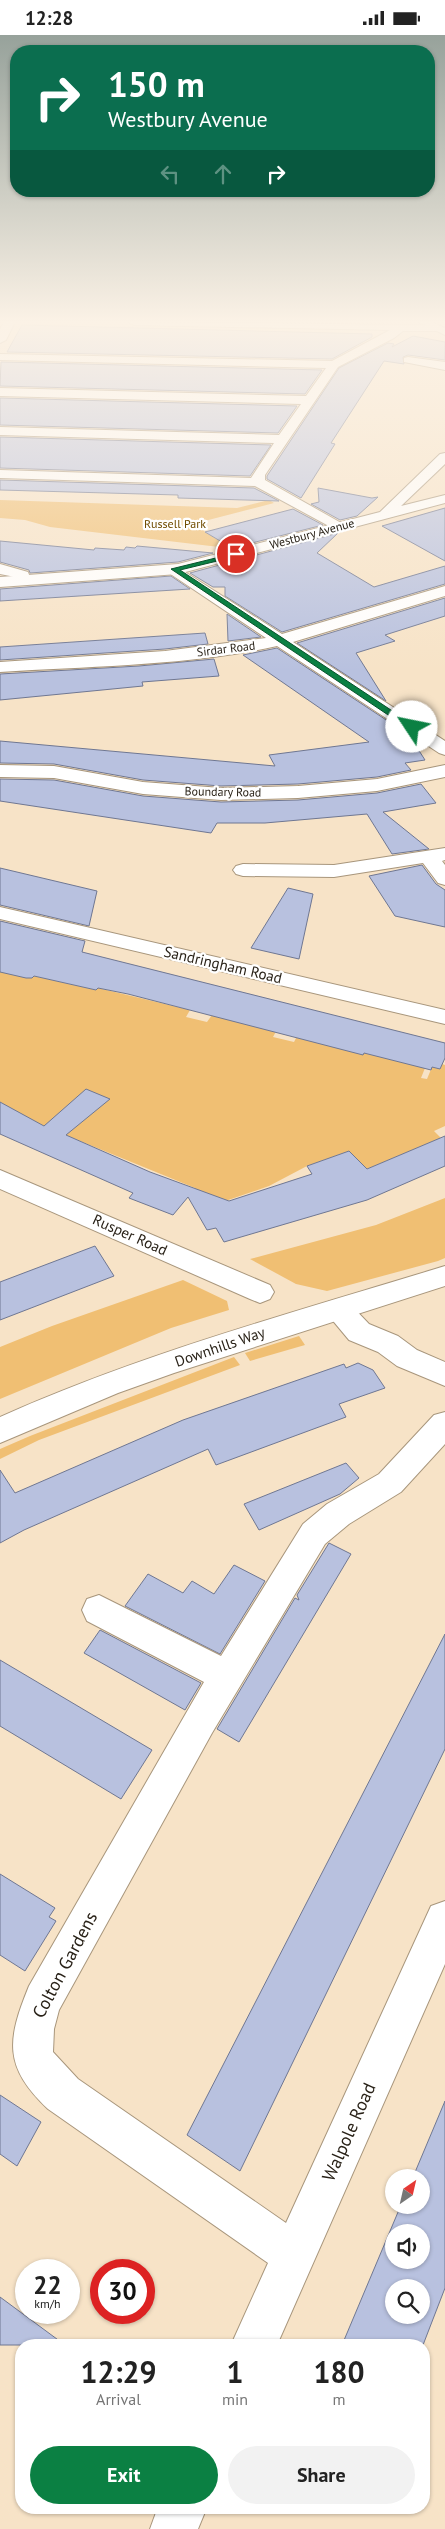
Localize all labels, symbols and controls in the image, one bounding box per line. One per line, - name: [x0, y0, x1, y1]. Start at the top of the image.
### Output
- text: 12:28: [25, 6, 73, 30]
- text: 150 m: [108, 61, 205, 107]
- icon: right: [25, 65, 90, 130]
- text: Westbury Avenue: [108, 105, 268, 133]
- icon: left: [156, 160, 184, 188]
- icon: ahead: [209, 160, 237, 188]
- icon: right: [262, 160, 290, 188]
- street label: Westbury Avenue: [268, 515, 356, 552]
- park label: Russell Park: [144, 516, 206, 531]
- pin: [215, 533, 257, 575]
- icon: arrive: [222, 540, 250, 568]
- street label: Sirdar Road: [196, 637, 256, 660]
- position arrow: [385, 700, 437, 752]
- street label: Boundary Road: [185, 783, 262, 800]
- street label: Sandringham Road: [162, 942, 284, 987]
- street label: Rusper Road: [90, 1210, 171, 1259]
- street label: Downhills Way: [172, 1322, 267, 1371]
- street label: Colton Gardens: [27, 1908, 102, 2022]
- street label: Walpole Road: [317, 2079, 380, 2184]
- north arrow: [385, 2169, 430, 2214]
- map controls: [385, 2169, 430, 2324]
- button: sound: [385, 2224, 430, 2269]
- speed limit sign: 30: [90, 2259, 155, 2324]
- text: 22: [33, 2269, 62, 2301]
- button: search: [385, 2279, 430, 2324]
- text: km/h: [34, 2296, 61, 2311]
- text: 12:29: [80, 2352, 157, 2391]
- text: 1: [227, 2352, 244, 2391]
- text: 180: [313, 2352, 365, 2391]
- text: Arrival: [96, 2389, 141, 2409]
- text: min: [222, 2389, 248, 2409]
- text: m: [333, 2389, 346, 2409]
- button: Exit: [30, 2446, 218, 2504]
- button: Share: [228, 2446, 415, 2504]

